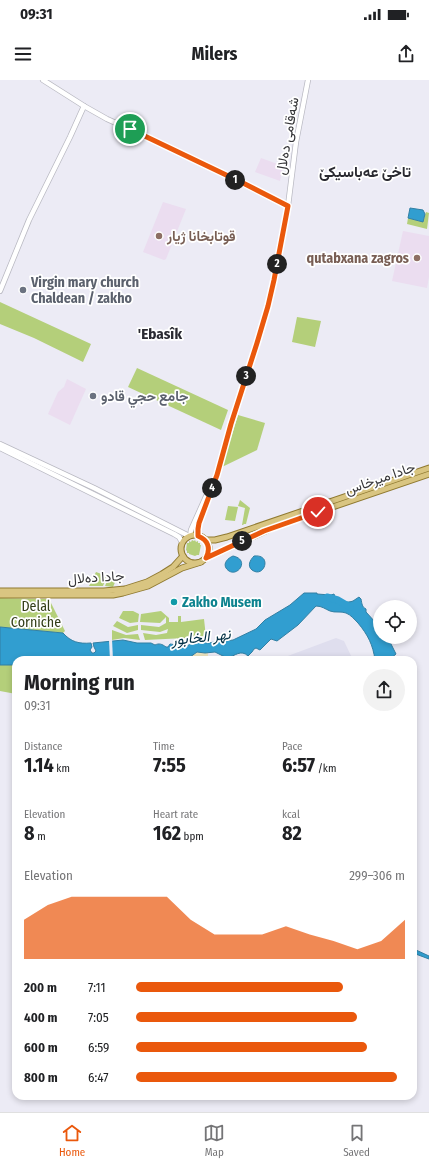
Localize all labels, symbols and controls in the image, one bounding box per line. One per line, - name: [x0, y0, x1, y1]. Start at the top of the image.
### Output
- text: 09:31: [20, 5, 53, 23]
- icon: menu: [12, 43, 34, 65]
- text: Milers: [192, 43, 237, 65]
- icon: share: [395, 43, 417, 65]
- street label: شەقامی دەلال: [272, 96, 304, 176]
- pin: [113, 112, 147, 146]
- icon: arrive: [119, 118, 141, 140]
- district label: تاخێ عه‌باسيكێ: [319, 163, 411, 181]
- pin: 1: [225, 170, 245, 190]
- text: 1: [233, 173, 237, 186]
- place label: قوتابخانا ژيار: [166, 228, 236, 245]
- marker: قوتابخانا ژيار: [154, 231, 164, 241]
- place label: qutabxana zagros: [307, 250, 409, 267]
- marker: qutabxana zagros: [412, 253, 422, 263]
- pin: 2: [267, 254, 287, 274]
- text: 2: [274, 257, 280, 270]
- place label: Virgin mary church Chaldean / zakho: [30, 274, 139, 307]
- marker: Virgin mary church Chaldean / zakho: [18, 285, 28, 295]
- district label: 'Ebasîk: [138, 325, 183, 343]
- pin: 3: [236, 366, 256, 386]
- text: 3: [243, 369, 249, 382]
- place label: جامع حجي قادو: [101, 388, 189, 408]
- marker: جامع حجي قادو: [88, 391, 98, 401]
- street label: جادا ميرخاس: [343, 459, 418, 498]
- pin: 4: [202, 478, 222, 498]
- text: 4: [209, 481, 215, 494]
- pin: [301, 495, 335, 529]
- icon: check: [307, 501, 329, 523]
- pin: 5: [232, 531, 252, 551]
- text: 5: [239, 534, 245, 547]
- street label: جادا دەلال: [67, 567, 125, 589]
- place label: Zakho Musem: [182, 594, 262, 611]
- marker: Zakho Musem: [169, 597, 179, 607]
- park label: Delal Corniche: [11, 598, 61, 631]
- map controls: [373, 600, 417, 644]
- button: locate: [373, 600, 417, 644]
- water label: نهر الخابور: [170, 625, 232, 649]
- text: Morning run: [24, 669, 135, 696]
- button: share: [363, 669, 405, 711]
- text: 09:31: [24, 698, 50, 713]
- text: Distance: [24, 740, 63, 753]
- text: Time: [153, 740, 175, 753]
- text: Pace: [282, 740, 303, 753]
- text: 1.14: [24, 753, 54, 777]
- text: 7:55: [153, 753, 186, 777]
- text: 6:57: [282, 753, 315, 777]
- text: km: [54, 762, 70, 775]
- text: /km: [315, 762, 336, 775]
- text: Elevation: [24, 808, 65, 821]
- text: Heart rate: [153, 808, 198, 821]
- text: kcal: [282, 808, 300, 821]
- text: 8: [24, 821, 35, 845]
- text: 162: [153, 821, 181, 845]
- text: 82: [282, 821, 302, 845]
- text: m: [35, 830, 46, 843]
- text: bpm: [181, 830, 204, 843]
- text: Elevation: [24, 868, 73, 883]
- text: 299–306 m: [349, 868, 405, 883]
- text: 200 m: [24, 980, 57, 995]
- text: 7:11: [88, 980, 105, 995]
- text: 400 m: [24, 1010, 58, 1025]
- text: 7:05: [88, 1010, 109, 1025]
- text: 600 m: [24, 1040, 58, 1055]
- text: 6:59: [88, 1040, 109, 1055]
- text: 800 m: [24, 1070, 58, 1085]
- text: 6:47: [88, 1070, 108, 1085]
- tab: Home: [59, 1122, 85, 1159]
- tab: Map: [203, 1122, 225, 1159]
- tab: Saved: [343, 1122, 370, 1159]

